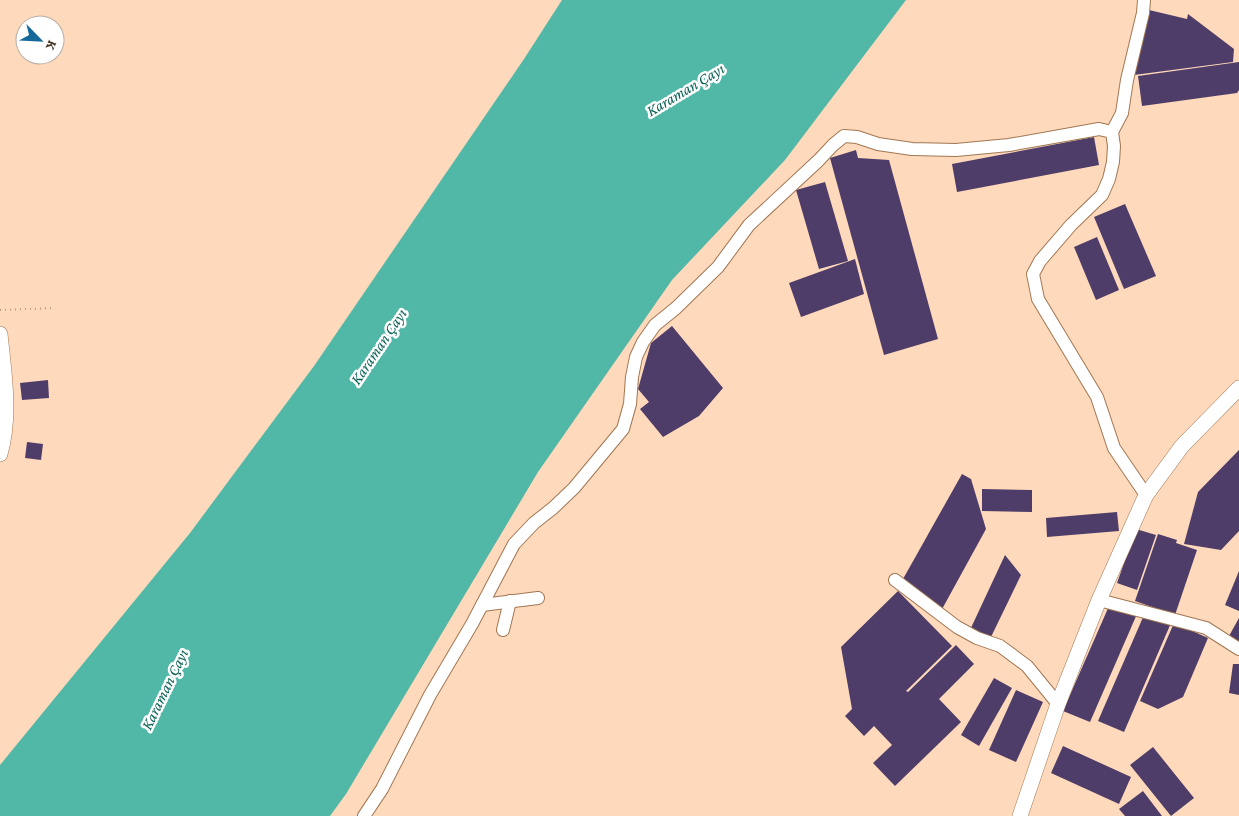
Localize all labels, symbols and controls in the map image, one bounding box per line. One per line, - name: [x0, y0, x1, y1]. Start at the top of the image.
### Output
- north arrow: [15, 15, 65, 65]
- text: K: [42, 38, 61, 54]
- water label: Karaman Çayı: [643, 60, 728, 120]
- water label: Karaman Çayı: [347, 305, 411, 388]
- water label: Karaman Çayı: [138, 646, 192, 733]

